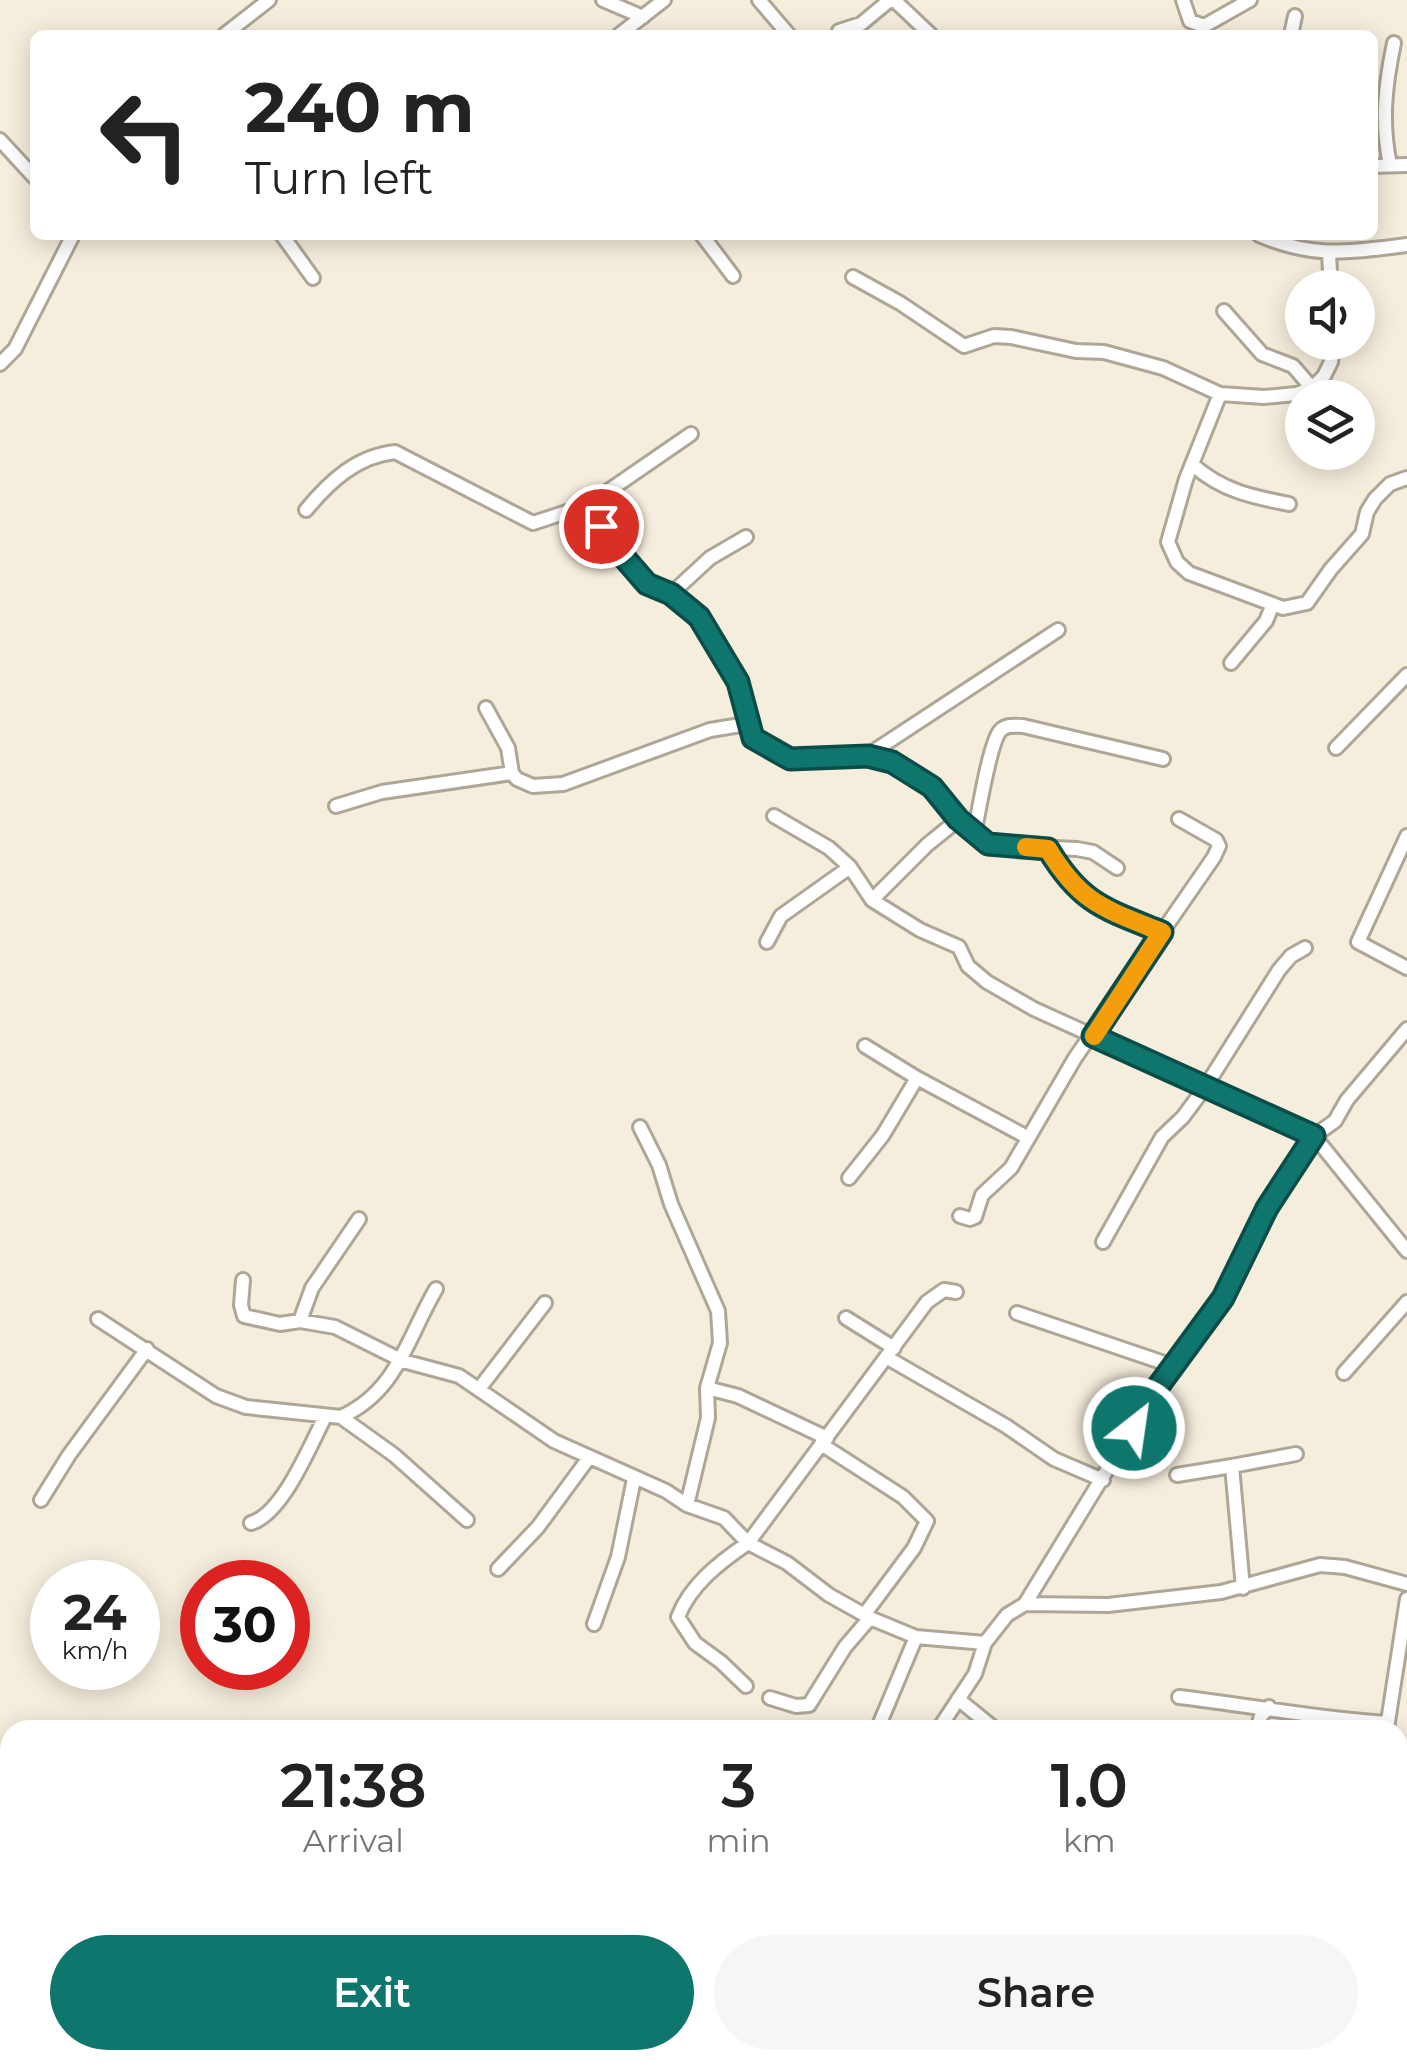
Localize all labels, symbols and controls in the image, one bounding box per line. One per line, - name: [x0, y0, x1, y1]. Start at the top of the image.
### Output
- text: 240 m: [245, 64, 475, 150]
- icon: left: [80, 70, 210, 200]
- text: Turn left: [245, 150, 433, 205]
- map controls: [1285, 270, 1375, 470]
- button: sound: [1285, 270, 1375, 360]
- button: layers: [1285, 380, 1375, 470]
- pin: [559, 484, 644, 569]
- icon: arrive: [574, 499, 629, 554]
- position arrow: [1082, 1376, 1186, 1480]
- speed limit sign: 30: [180, 1560, 310, 1690]
- text: 24: [63, 1582, 127, 1643]
- text: km/h: [62, 1635, 128, 1665]
- text: 21:38: [280, 1749, 427, 1822]
- text: 3: [721, 1749, 756, 1822]
- text: 1.0: [1051, 1749, 1128, 1822]
- text: Arrival: [303, 1821, 404, 1860]
- text: min: [707, 1821, 771, 1860]
- text: km: [1063, 1821, 1116, 1860]
- button: Exit: [50, 1935, 694, 2050]
- button: Share: [714, 1935, 1358, 2050]

